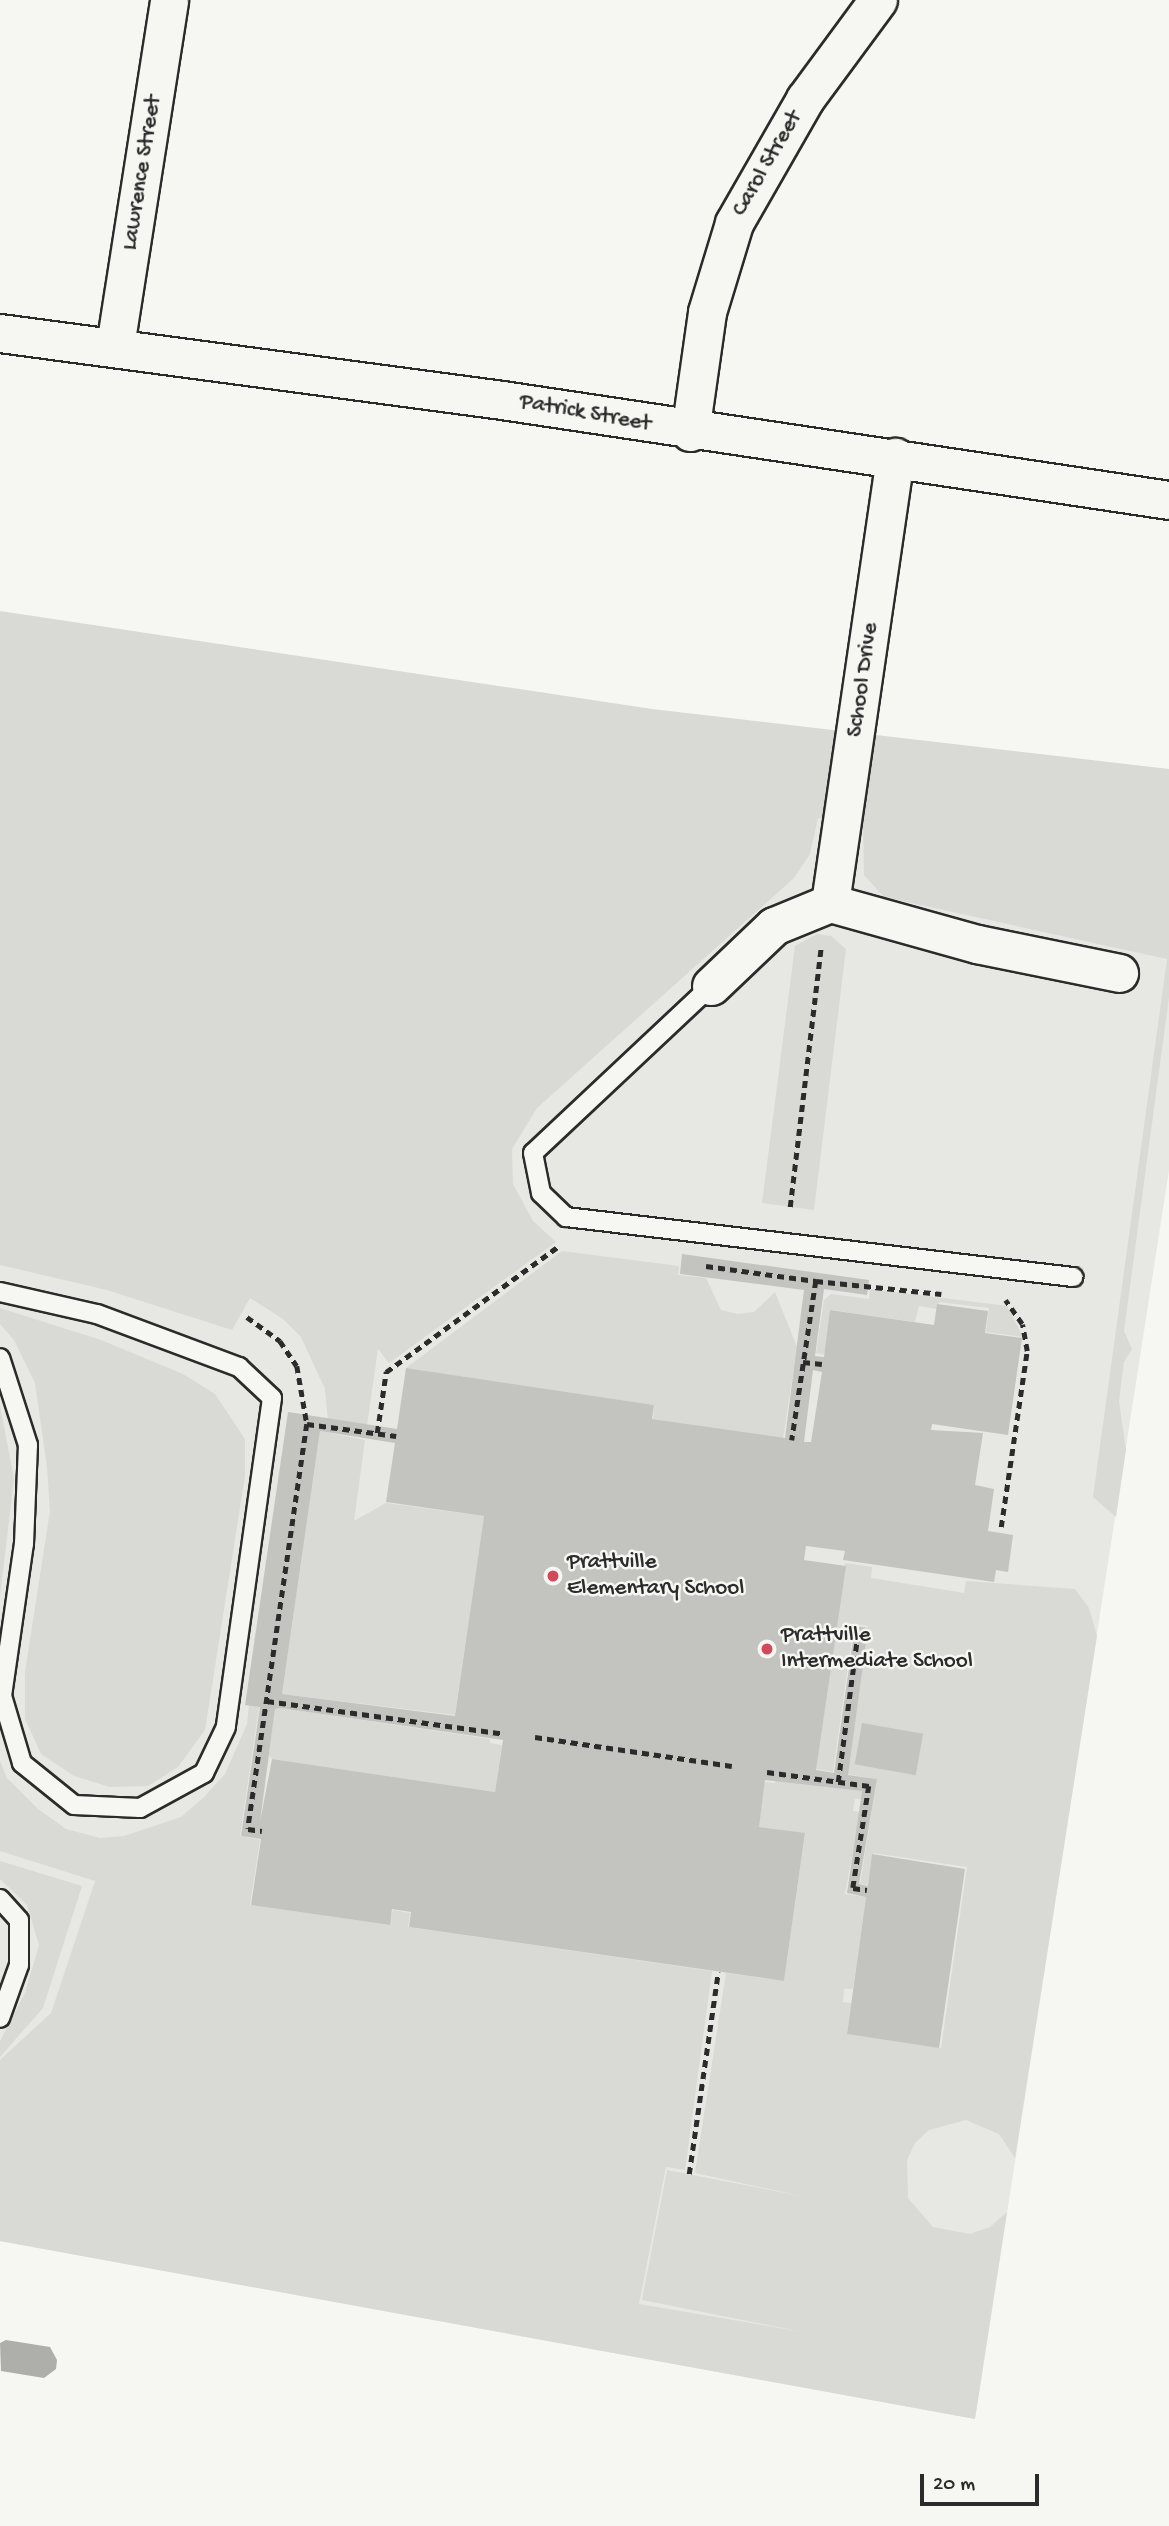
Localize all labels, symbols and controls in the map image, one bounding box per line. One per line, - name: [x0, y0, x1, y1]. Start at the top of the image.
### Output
- street label: Lawrence Street: [117, 94, 169, 252]
- street label: Carol Street: [727, 106, 809, 222]
- street label: Patrick Street: [517, 389, 653, 439]
- street label: School Drive: [842, 621, 886, 739]
- place label: Prattville Elementary School: [567, 1549, 744, 1603]
- marker: Prattville Elementary School: [545, 1568, 561, 1584]
- place label: Prattville Intermediate School: [781, 1622, 973, 1676]
- marker: Prattville Intermediate School: [759, 1641, 775, 1657]
- scale bar: [924, 2460, 1043, 2504]
- text: 20 m: [933, 2473, 975, 2498]

